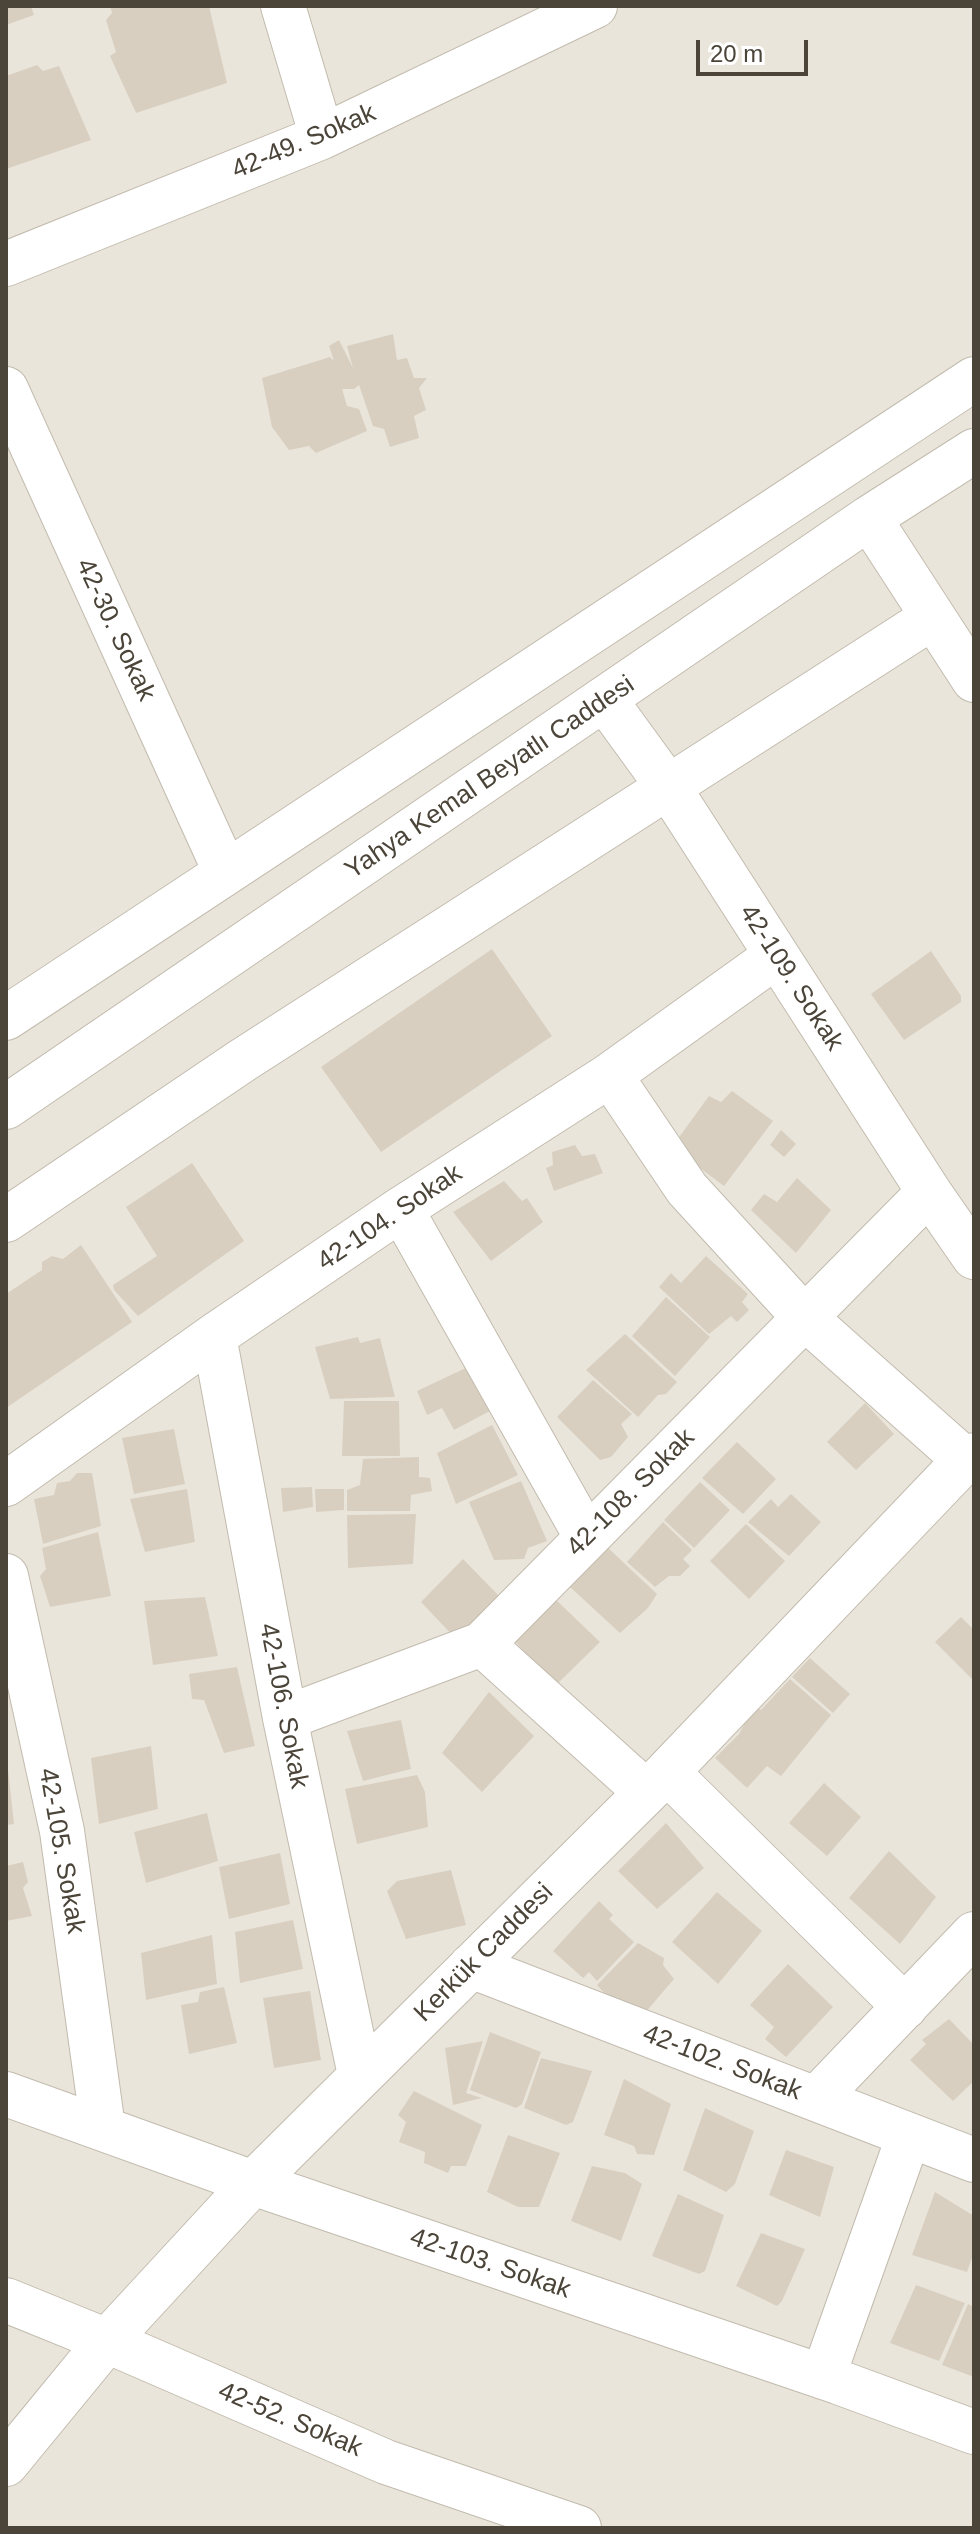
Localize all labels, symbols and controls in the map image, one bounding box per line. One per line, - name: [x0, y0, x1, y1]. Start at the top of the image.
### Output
- scale bar: [700, 24, 812, 74]
- text: 20 m: [710, 40, 763, 67]
- street label: 42-49. Sokak: [227, 98, 381, 186]
- street label: 42-30. Sokak: [68, 554, 162, 706]
- street label: Yahya Kemal Beyatlı Caddesi: [339, 669, 641, 887]
- street label: 42-109. Sokak: [732, 899, 850, 1057]
- street label: 42-104. Sokak: [312, 1158, 468, 1278]
- street label: 42-108. Sokak: [561, 1423, 701, 1563]
- street label: 42-106. Sokak: [252, 1621, 314, 1791]
- street label: 42-105. Sokak: [31, 1766, 91, 1936]
- street label: Kerkük Caddesi: [408, 1877, 560, 2029]
- street label: 42-102. Sokak: [638, 2018, 806, 2108]
- street label: 42-103. Sokak: [406, 2222, 574, 2306]
- street label: 42-52. Sokak: [213, 2376, 367, 2464]

